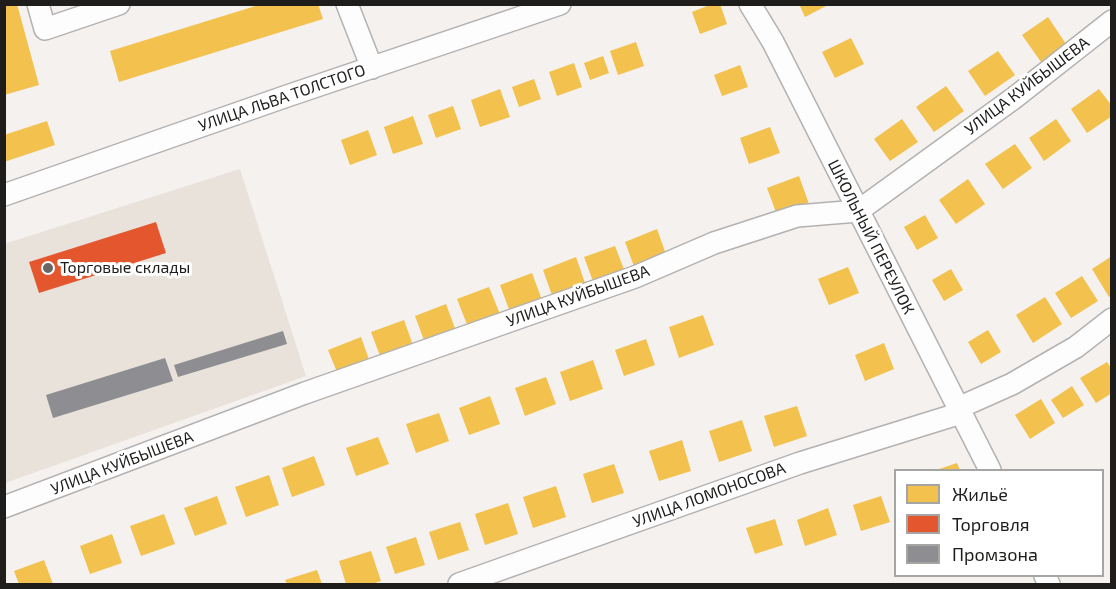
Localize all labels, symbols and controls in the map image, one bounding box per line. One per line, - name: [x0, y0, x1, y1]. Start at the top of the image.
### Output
- street label: УЛИЦА КУЙБЫШЕВА: [961, 33, 1093, 139]
- street label: УЛИЦА ЛЬВА ТОЛСТОГО: [196, 60, 368, 136]
- street label: ШКОЛЬНЫЙ ПЕРЕУЛОК: [824, 157, 918, 317]
- place label: Торговые склады: [60, 258, 190, 278]
- marker: Торговые склады: [41, 261, 55, 275]
- street label: УЛИЦА КУЙБЫШЕВА: [504, 261, 652, 331]
- street label: УЛИЦА КУЙБЫШЕВА: [48, 427, 196, 499]
- street label: УЛИЦА ЛОМОНОСОВА: [630, 458, 788, 532]
- legend: [894, 469, 1104, 577]
- text: Жильё: [952, 483, 1008, 505]
- text: Торговля: [952, 513, 1030, 535]
- text: Промзона: [952, 543, 1038, 565]

